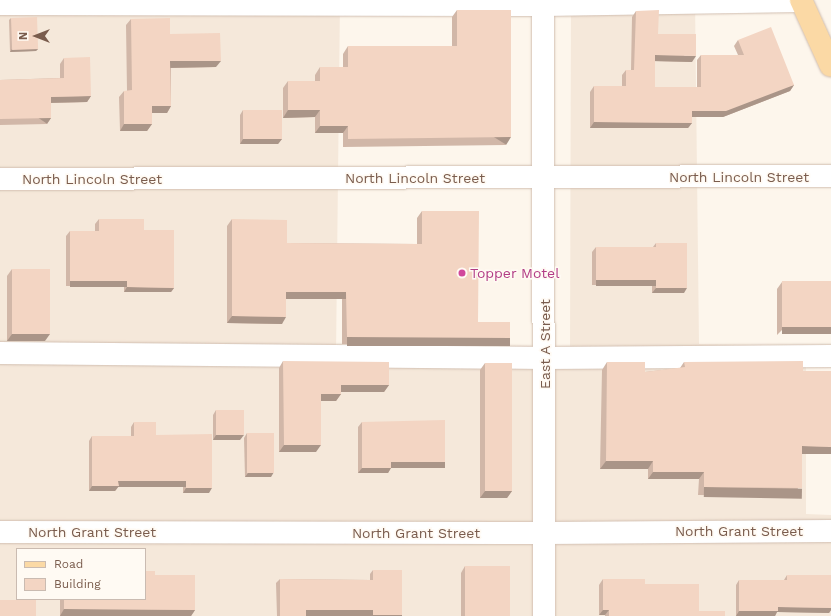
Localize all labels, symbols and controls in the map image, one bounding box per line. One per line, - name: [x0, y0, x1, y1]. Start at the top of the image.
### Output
- north arrow: [16, 16, 56, 56]
- text: N: [17, 32, 30, 40]
- street label: North Lincoln Street: [669, 169, 809, 185]
- street label: North Lincoln Street: [345, 170, 485, 186]
- street label: North Lincoln Street: [22, 171, 162, 187]
- place label: Topper Motel: [470, 265, 560, 281]
- marker: Topper Motel: [457, 268, 467, 278]
- street label: East A Street: [537, 298, 553, 390]
- street label: North Grant Street: [675, 523, 803, 539]
- street label: North Grant Street: [28, 524, 156, 540]
- street label: North Grant Street: [352, 525, 480, 541]
- legend: [16, 548, 146, 600]
- text: Road: [54, 557, 83, 571]
- text: Building: [54, 577, 101, 591]

